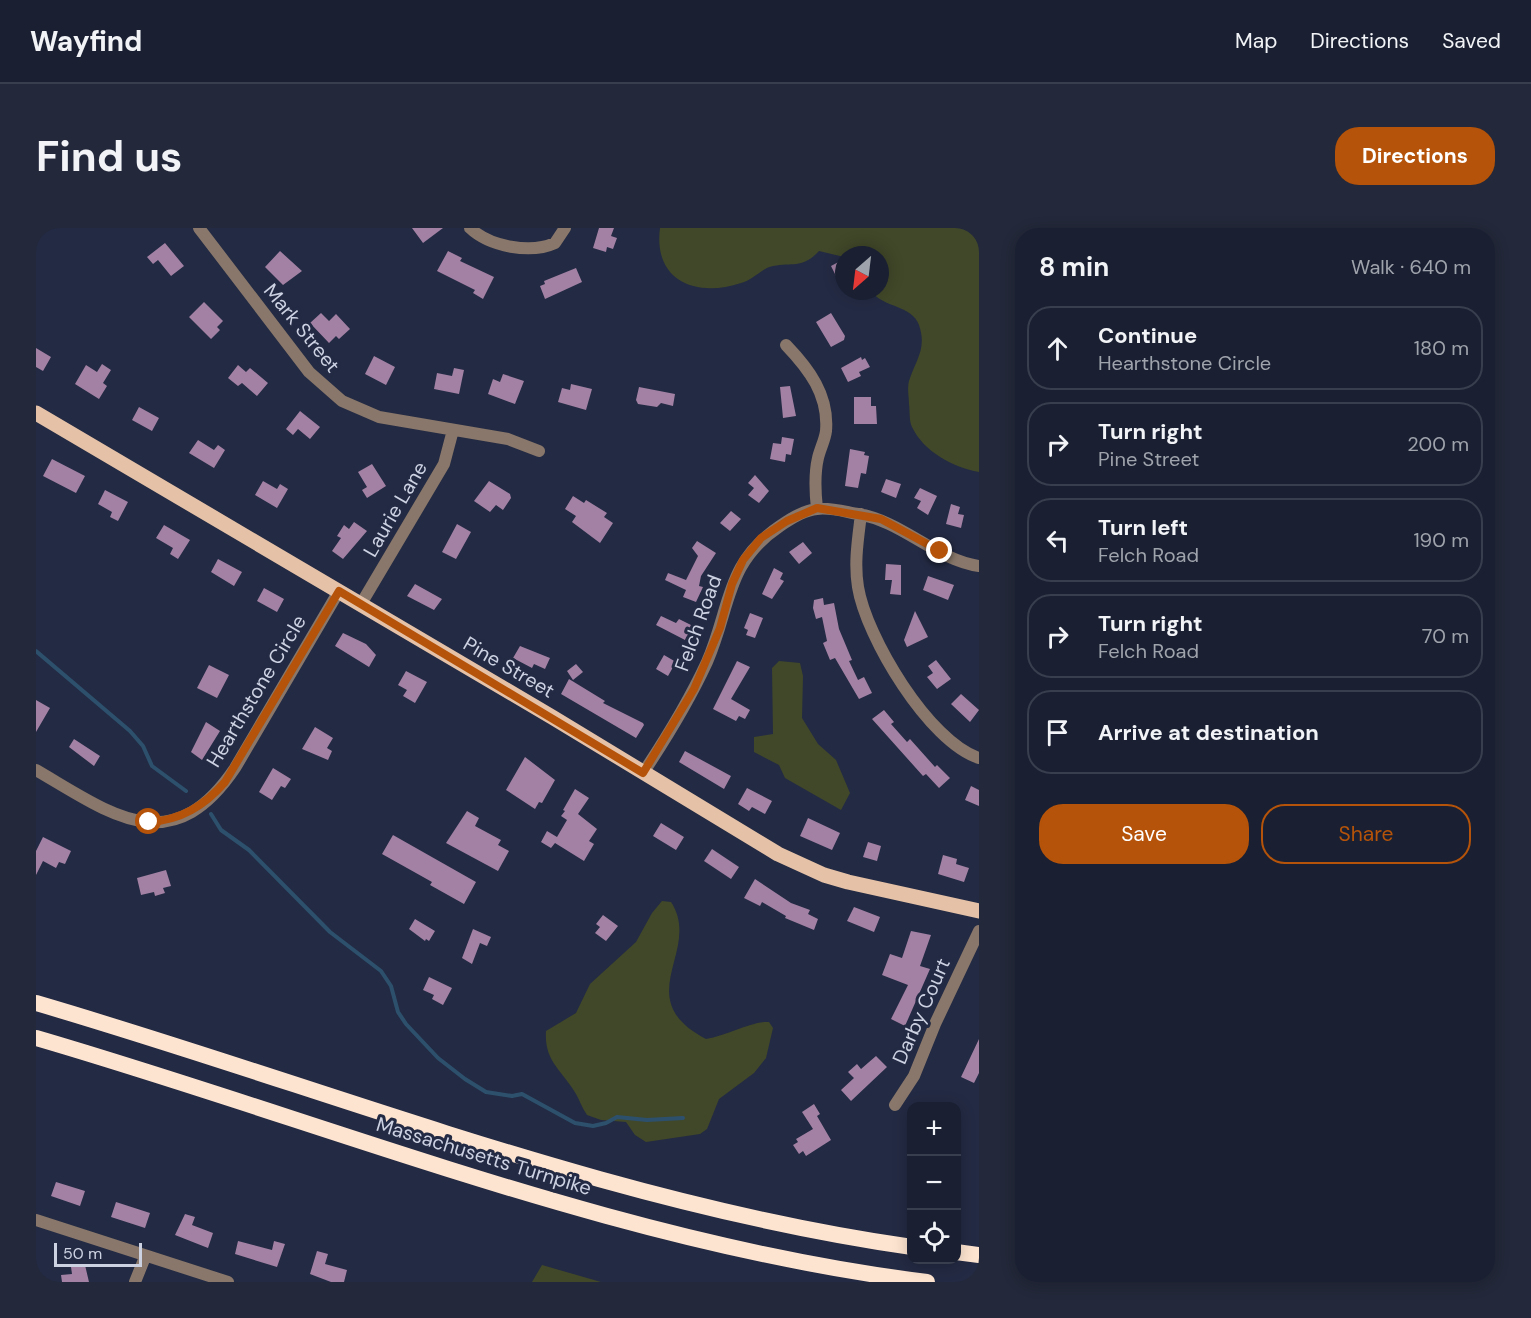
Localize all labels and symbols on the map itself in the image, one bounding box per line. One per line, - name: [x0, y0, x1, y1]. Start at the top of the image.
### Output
- north arrow: [835, 246, 889, 300]
- street label: Mark Street: [258, 278, 346, 378]
- street label: Laurie Lane: [357, 457, 433, 561]
- route end: [926, 537, 952, 563]
- street label: Felch Road: [669, 571, 727, 675]
- street label: Hearthstone Circle: [200, 610, 312, 772]
- street label: Pine Street: [459, 630, 559, 704]
- route start: [135, 808, 161, 834]
- street label: Darby Court: [886, 954, 956, 1068]
- street label: Massachusetts Turnpike: [373, 1111, 595, 1201]
- scale bar: [54, 1240, 142, 1268]

